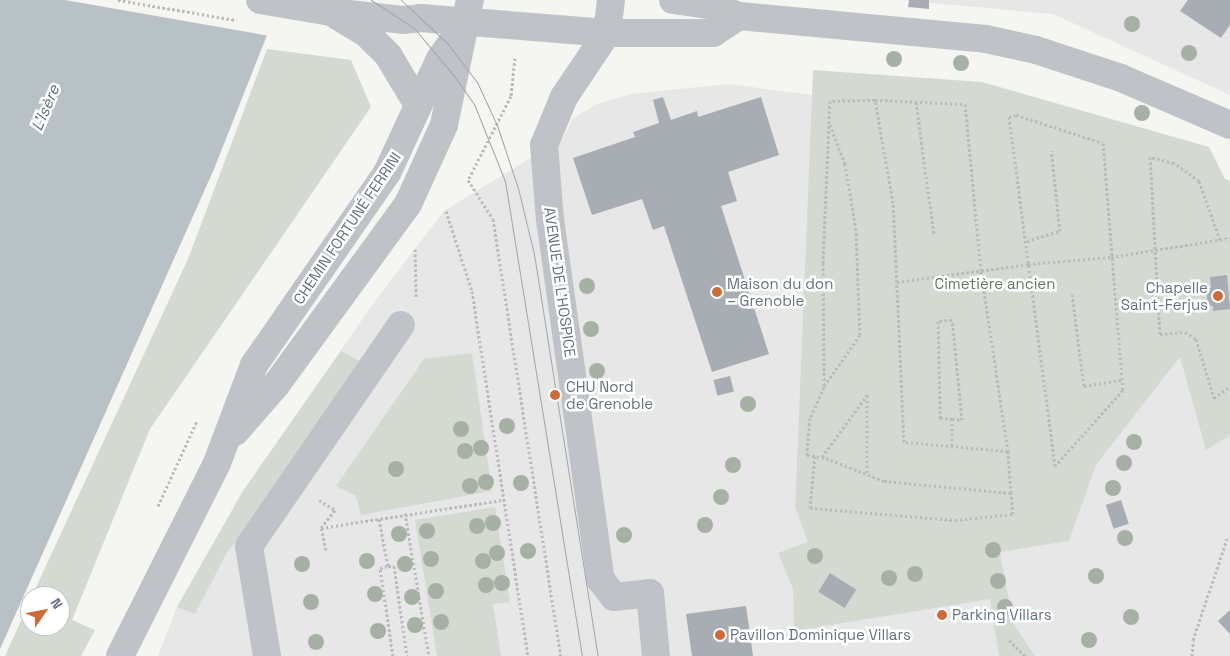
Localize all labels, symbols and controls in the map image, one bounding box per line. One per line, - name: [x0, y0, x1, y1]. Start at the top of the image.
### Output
- water label: L'Isère: [28, 82, 64, 134]
- street label: CHEMIN FORTUNÉ FERRINI: [289, 149, 405, 307]
- street label: AVENUE DE L'HOSPICE: [541, 206, 579, 358]
- place label: Maison du don – Grenoble: [727, 274, 833, 309]
- park label: Cimetière ancien: [935, 275, 1055, 293]
- place label: Chapelle Saint-Ferjus: [1121, 278, 1208, 313]
- marker: Maison du don – Grenoble: [711, 286, 723, 298]
- marker: Chapelle Saint-Ferjus: [1212, 290, 1224, 302]
- place label: CHU Nord de Grenoble: [566, 377, 653, 412]
- marker: CHU Nord de Grenoble: [548, 388, 562, 402]
- north arrow: [20, 586, 70, 636]
- text: N: [47, 595, 67, 612]
- place label: Parking Villars: [952, 606, 1052, 624]
- marker: Parking Villars: [936, 609, 948, 621]
- place label: Pavillon Dominique Villars: [730, 626, 911, 644]
- marker: Pavillon Dominique Villars: [714, 629, 726, 641]

